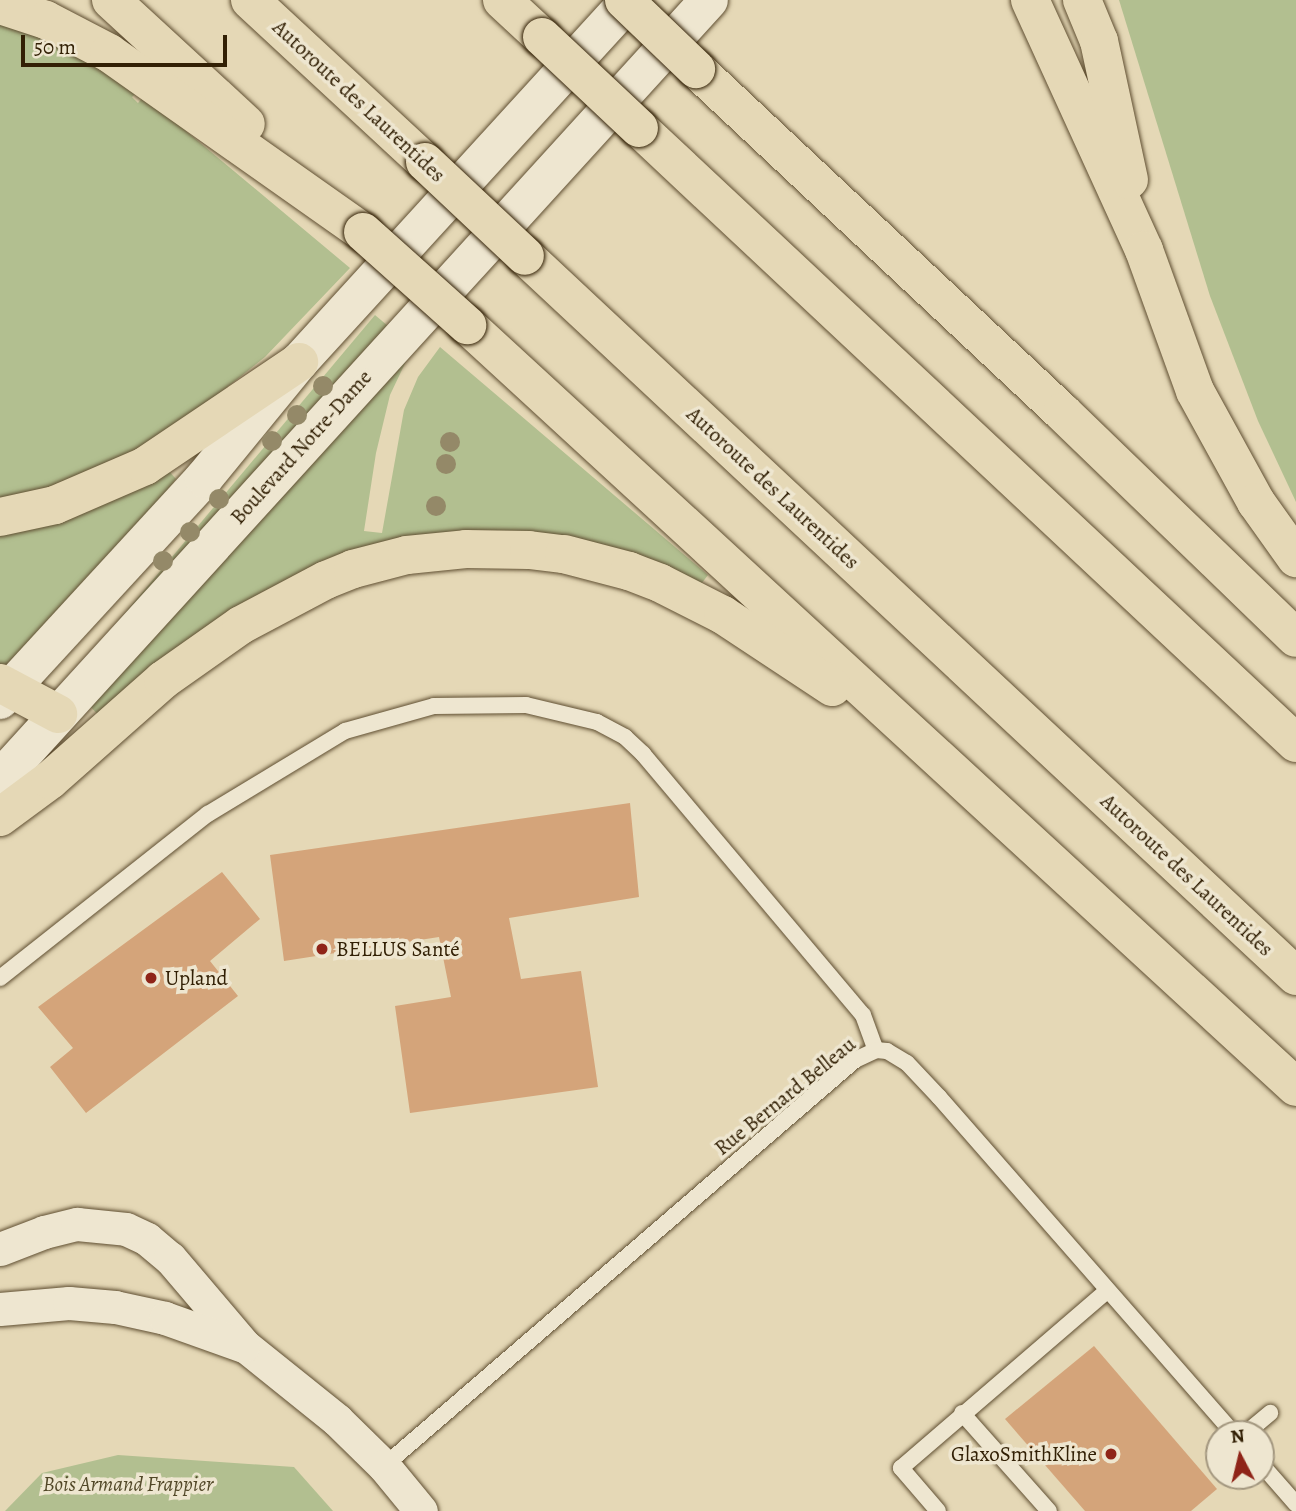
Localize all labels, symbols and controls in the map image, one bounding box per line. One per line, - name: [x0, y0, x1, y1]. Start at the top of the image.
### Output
- street label: Autoroute des Laurentides: [268, 15, 450, 187]
- scale bar: [24, 21, 231, 65]
- text: 50 m: [34, 33, 76, 61]
- street label: Boulevard Notre-Dame: [225, 365, 377, 529]
- street label: Autoroute des Laurentides: [682, 402, 864, 574]
- street label: Autoroute des Laurentides: [1096, 789, 1278, 961]
- place label: BELLUS Santé: [336, 936, 460, 962]
- marker: BELLUS Santé: [314, 941, 330, 957]
- place label: Upland: [165, 965, 228, 991]
- marker: Upland: [143, 970, 159, 986]
- street label: Rue Bernard Belleau: [709, 1031, 861, 1161]
- north arrow: [1205, 1420, 1275, 1490]
- text: N: [1229, 1422, 1246, 1450]
- place label: GlaxoSmithKline: [951, 1441, 1097, 1467]
- marker: GlaxoSmithKline: [1103, 1446, 1119, 1462]
- park label: Bois Armand Frappier: [43, 1471, 213, 1497]

